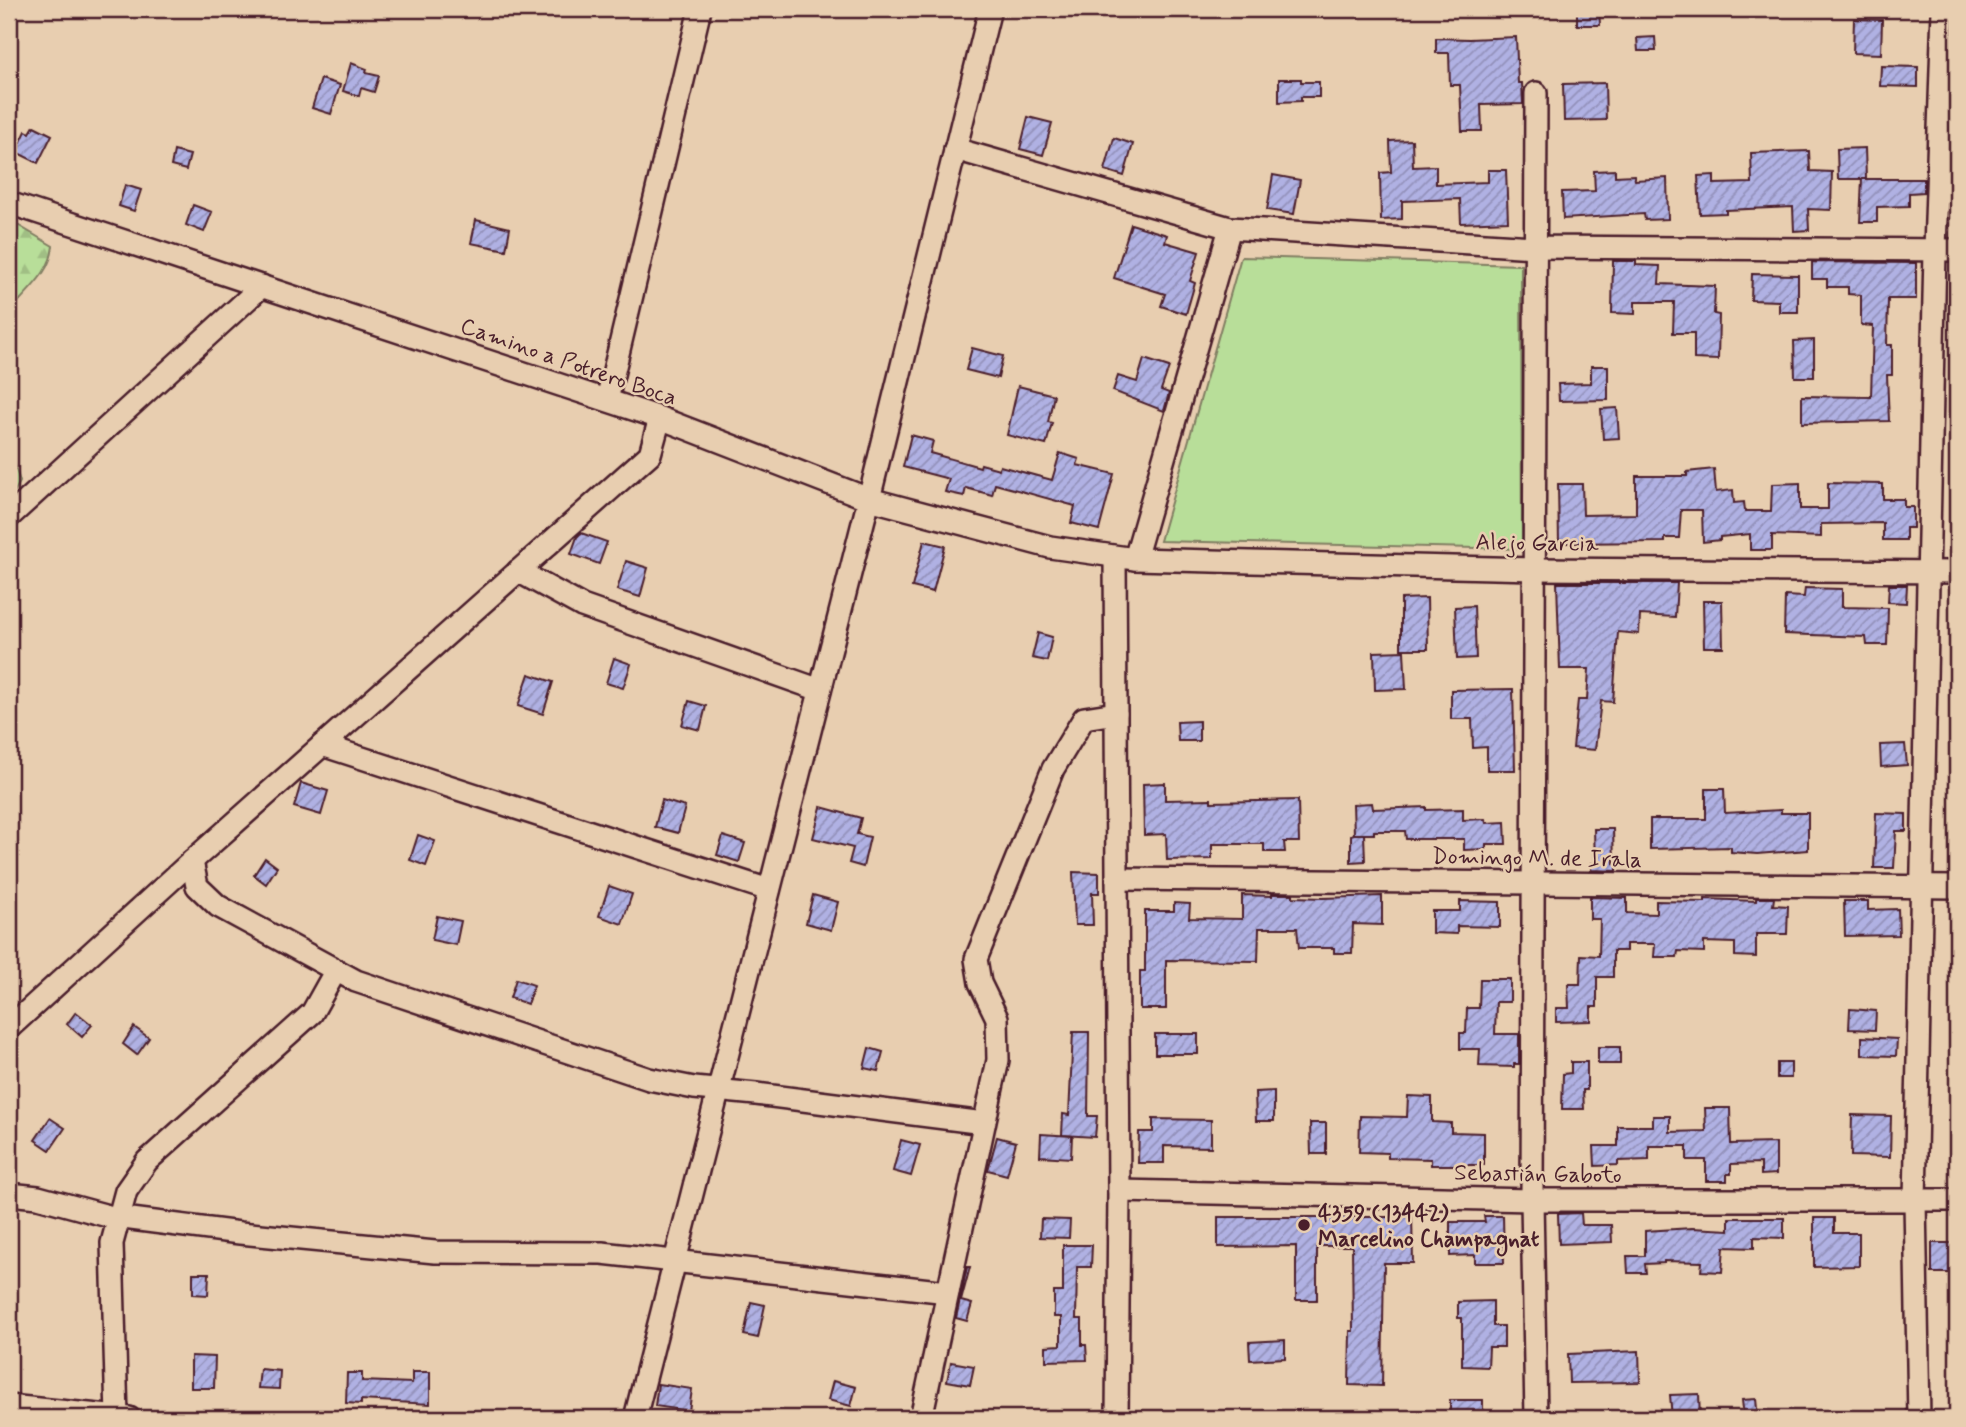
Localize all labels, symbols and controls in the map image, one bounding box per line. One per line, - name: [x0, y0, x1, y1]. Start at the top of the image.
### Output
- street label: Camino a Potrero Boca: [456, 312, 681, 414]
- street label: Alejo Garcia: [1475, 528, 1599, 560]
- street label: Domingo M. de Irala: [1432, 842, 1642, 876]
- street label: Sebastián Gaboto: [1454, 1159, 1622, 1191]
- place label: 4359 (13442) Marcelino Champagnat: [1318, 1199, 1540, 1257]
- marker: 4359 (13442) Marcelino Champagnat: [1296, 1217, 1312, 1233]

